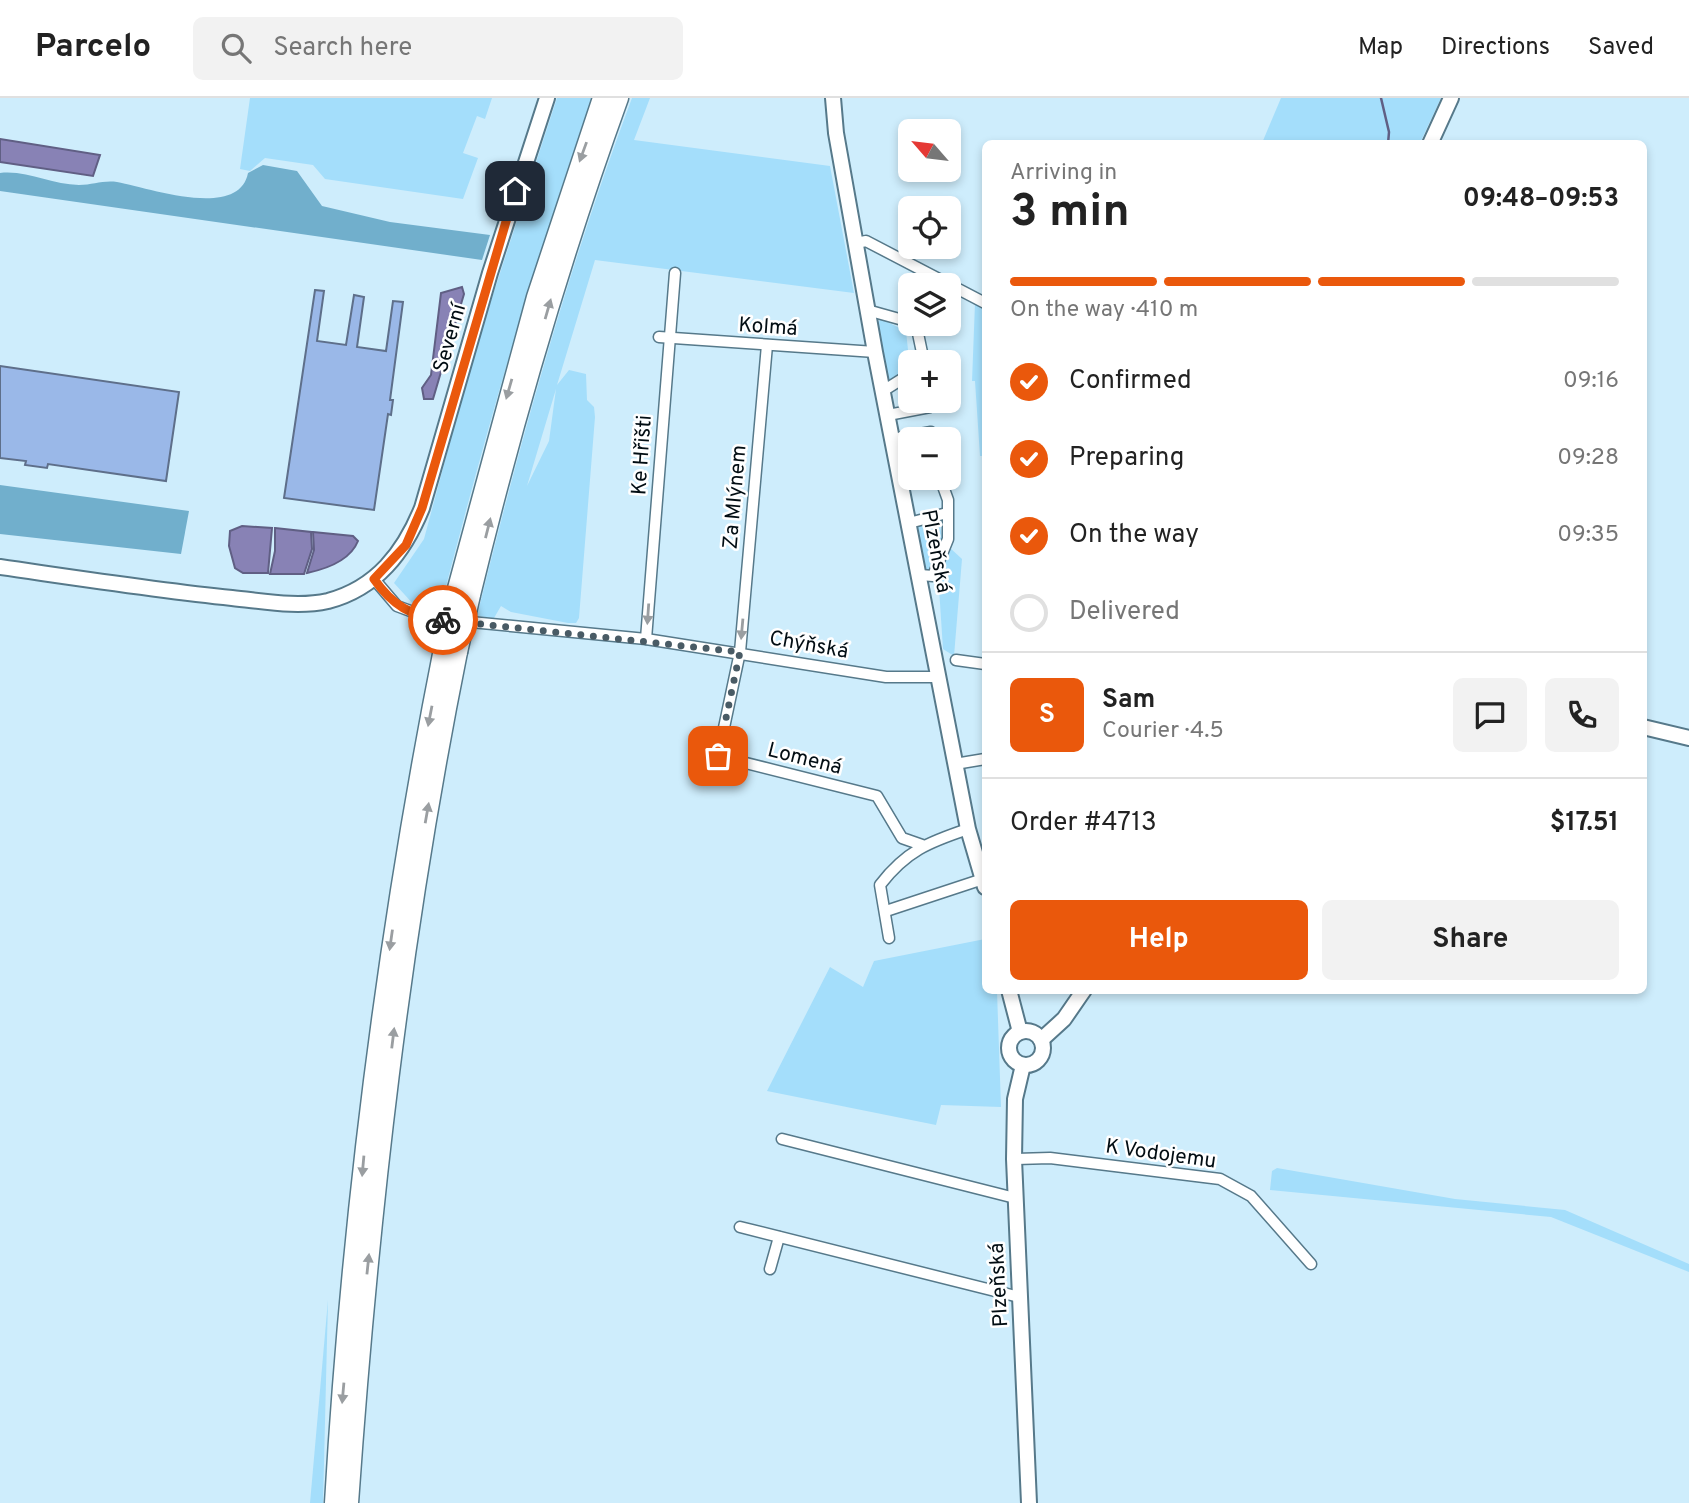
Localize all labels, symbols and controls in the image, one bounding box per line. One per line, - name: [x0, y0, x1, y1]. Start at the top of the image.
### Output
- search box: [193, 17, 683, 80]
- text: Parcelo: [35, 27, 151, 69]
- icon: search: [217, 29, 255, 67]
- text: Search here: [273, 32, 412, 65]
- text: Map: [1358, 33, 1403, 63]
- text: Directions: [1441, 33, 1550, 63]
- text: Saved: [1588, 33, 1654, 63]
- north arrow: [898, 119, 961, 182]
- map controls: [898, 119, 961, 490]
- one-way arrow: [577, 141, 588, 162]
- text: Arriving in: [1010, 159, 1117, 188]
- pin: [485, 161, 545, 221]
- icon: home: [496, 172, 534, 210]
- text: 09:48–09:53: [1463, 183, 1619, 216]
- text: 3 min: [1010, 184, 1130, 243]
- button: locate: [898, 196, 961, 259]
- button: layers: [898, 273, 961, 336]
- text: On the way · 410 m: [1010, 296, 1198, 325]
- one-way arrow: [543, 298, 553, 319]
- street label: Severní: [428, 299, 474, 376]
- street label: Kolmá: [737, 312, 798, 343]
- button: +: [898, 350, 961, 413]
- icon: check: [1010, 363, 1048, 401]
- text: Confirmed: [1069, 365, 1192, 398]
- text: 09:16: [1563, 367, 1619, 396]
- one-way arrow: [503, 379, 513, 400]
- street label: Ke Hřišti: [626, 414, 659, 496]
- button: −: [898, 427, 961, 490]
- icon: check: [1010, 440, 1048, 478]
- text: Preparing: [1069, 442, 1184, 475]
- street label: Za Mlýnem: [717, 444, 753, 550]
- text: 09:28: [1557, 444, 1619, 473]
- street label: Plzeňská: [914, 507, 957, 595]
- one-way arrow: [482, 517, 493, 539]
- icon: check: [1010, 517, 1048, 555]
- text: On the way: [1069, 519, 1199, 552]
- text: 09:35: [1557, 521, 1619, 550]
- courier: [408, 585, 478, 655]
- text: Delivered: [1069, 596, 1180, 629]
- icon: bike: [424, 601, 462, 639]
- one-way arrow: [642, 604, 653, 626]
- one-way arrow: [736, 618, 747, 640]
- street label: Chýňská: [767, 625, 850, 666]
- button: chat: [1453, 678, 1527, 752]
- button: phone: [1545, 678, 1619, 752]
- text: Sam: [1102, 684, 1155, 717]
- text: S: [1039, 699, 1055, 732]
- one-way arrow: [424, 705, 435, 727]
- text: Courier · 4.5: [1102, 717, 1224, 746]
- pin: [688, 726, 748, 786]
- icon: bag: [699, 737, 737, 775]
- street label: Lomená: [765, 737, 845, 782]
- one-way arrow: [422, 802, 433, 824]
- text: Order #4713: [1010, 807, 1157, 840]
- text: $17.51: [1550, 807, 1619, 840]
- button: Help: [1010, 900, 1308, 980]
- button: Share: [1322, 900, 1619, 980]
- one-way arrow: [385, 929, 396, 951]
- one-way arrow: [387, 1027, 398, 1049]
- street label: K Vodojemu: [1104, 1133, 1218, 1176]
- one-way arrow: [357, 1155, 368, 1177]
- street label: Plzeňská: [984, 1242, 1015, 1328]
- one-way arrow: [363, 1253, 374, 1275]
- one-way arrow: [337, 1382, 348, 1404]

